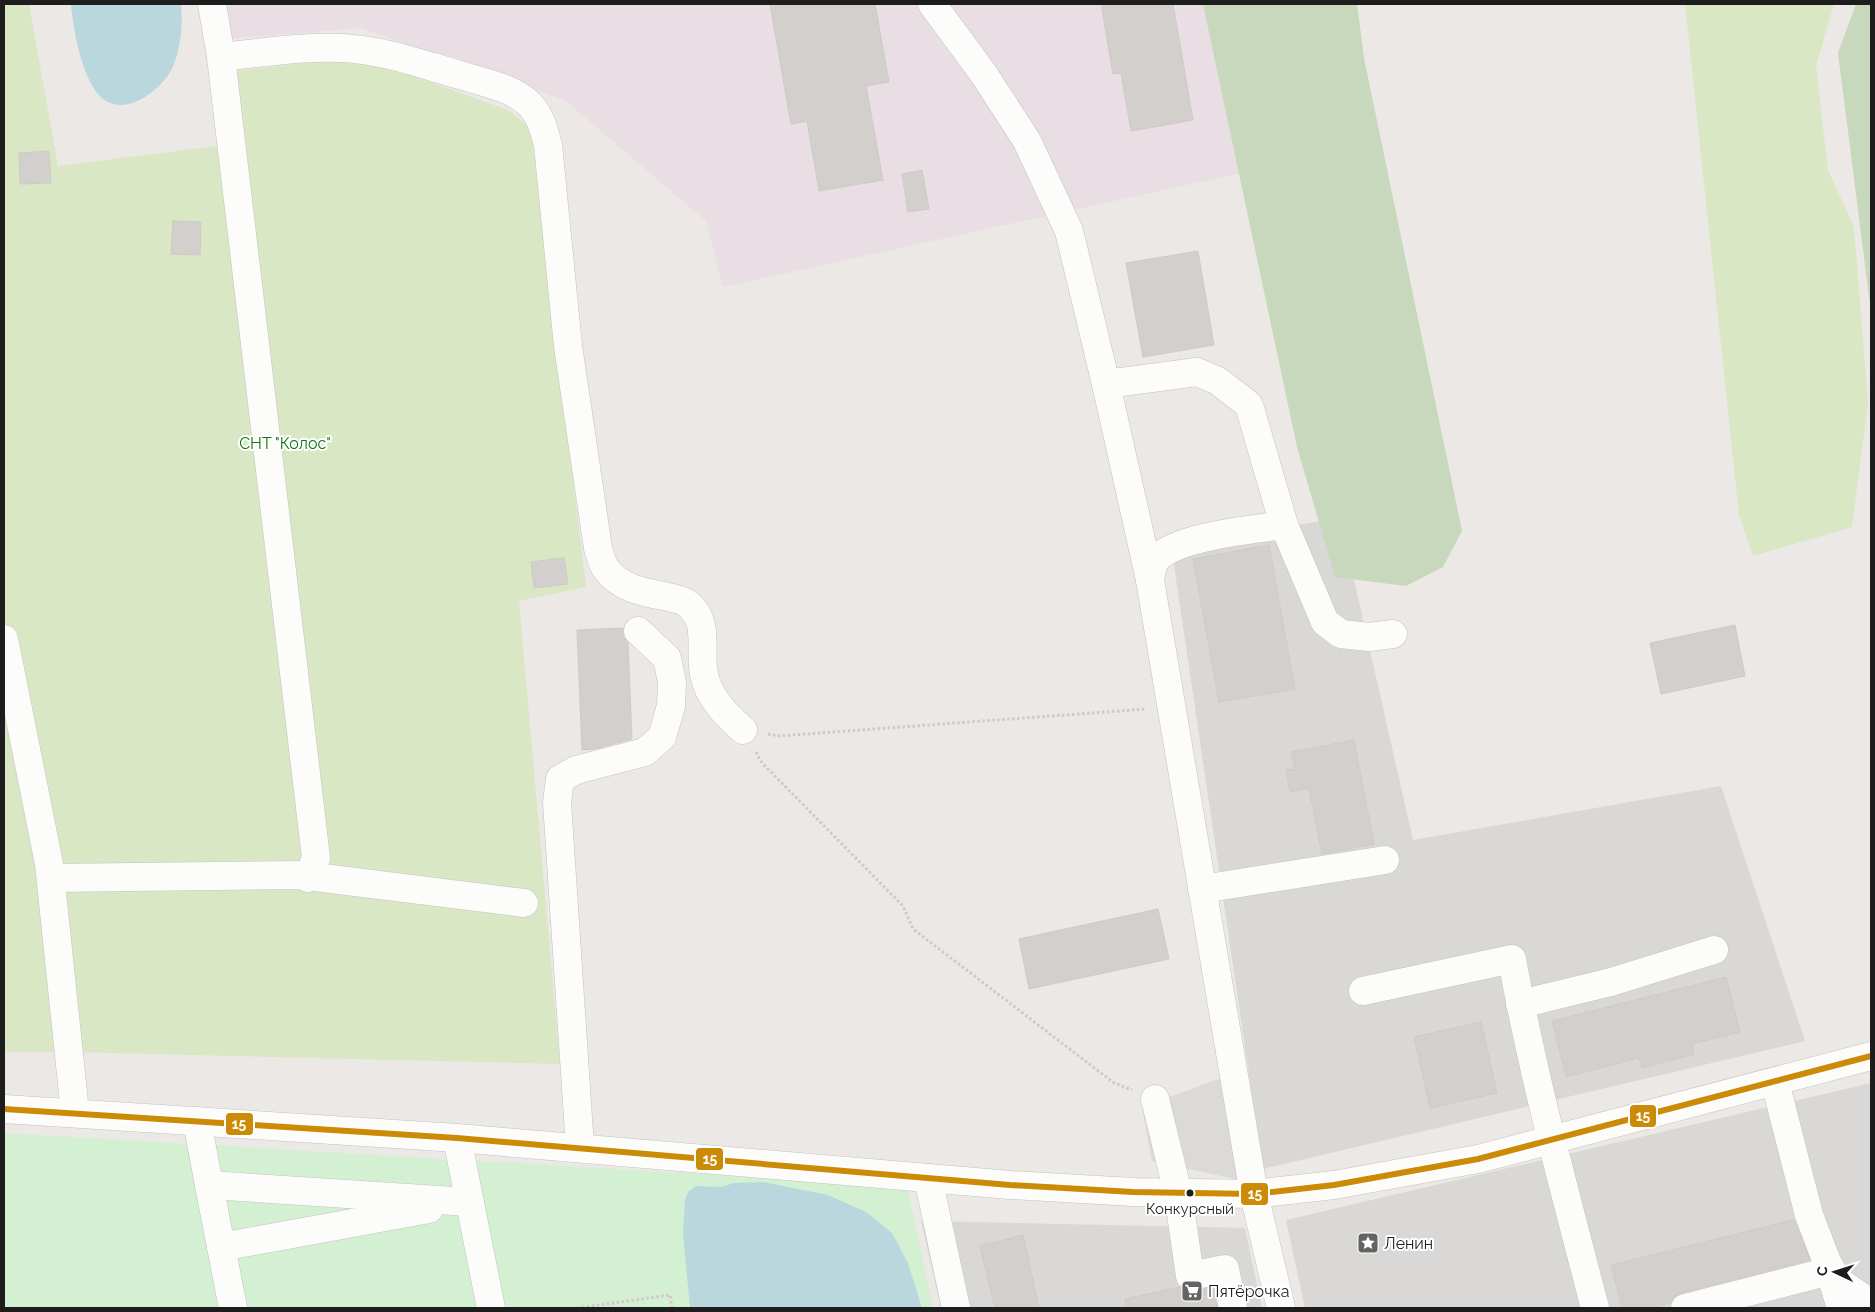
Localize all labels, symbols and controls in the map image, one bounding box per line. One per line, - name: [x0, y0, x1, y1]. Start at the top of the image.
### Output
- park label: СНТ "Колос": [239, 434, 331, 453]
- line badge: 15: [1629, 1104, 1657, 1128]
- text: 15: [1636, 1108, 1651, 1124]
- line badge: 15: [225, 1112, 254, 1136]
- text: 15: [232, 1116, 247, 1132]
- line badge: 15: [695, 1147, 724, 1171]
- text: 15: [703, 1151, 718, 1167]
- line badge: 15: [1240, 1182, 1269, 1206]
- text: 15: [1248, 1186, 1263, 1202]
- marker: Конкурсный: [1185, 1188, 1195, 1198]
- place label: Конкурсный: [1146, 1200, 1234, 1218]
- place icon: Ленин: [1356, 1231, 1380, 1255]
- place label: Ленин: [1384, 1234, 1433, 1253]
- north arrow: [1810, 1247, 1860, 1297]
- text: С: [1814, 1265, 1830, 1276]
- supermarket icon: Пятёрочка: [1180, 1279, 1204, 1303]
- place label: Пятёрочка: [1208, 1282, 1289, 1301]

